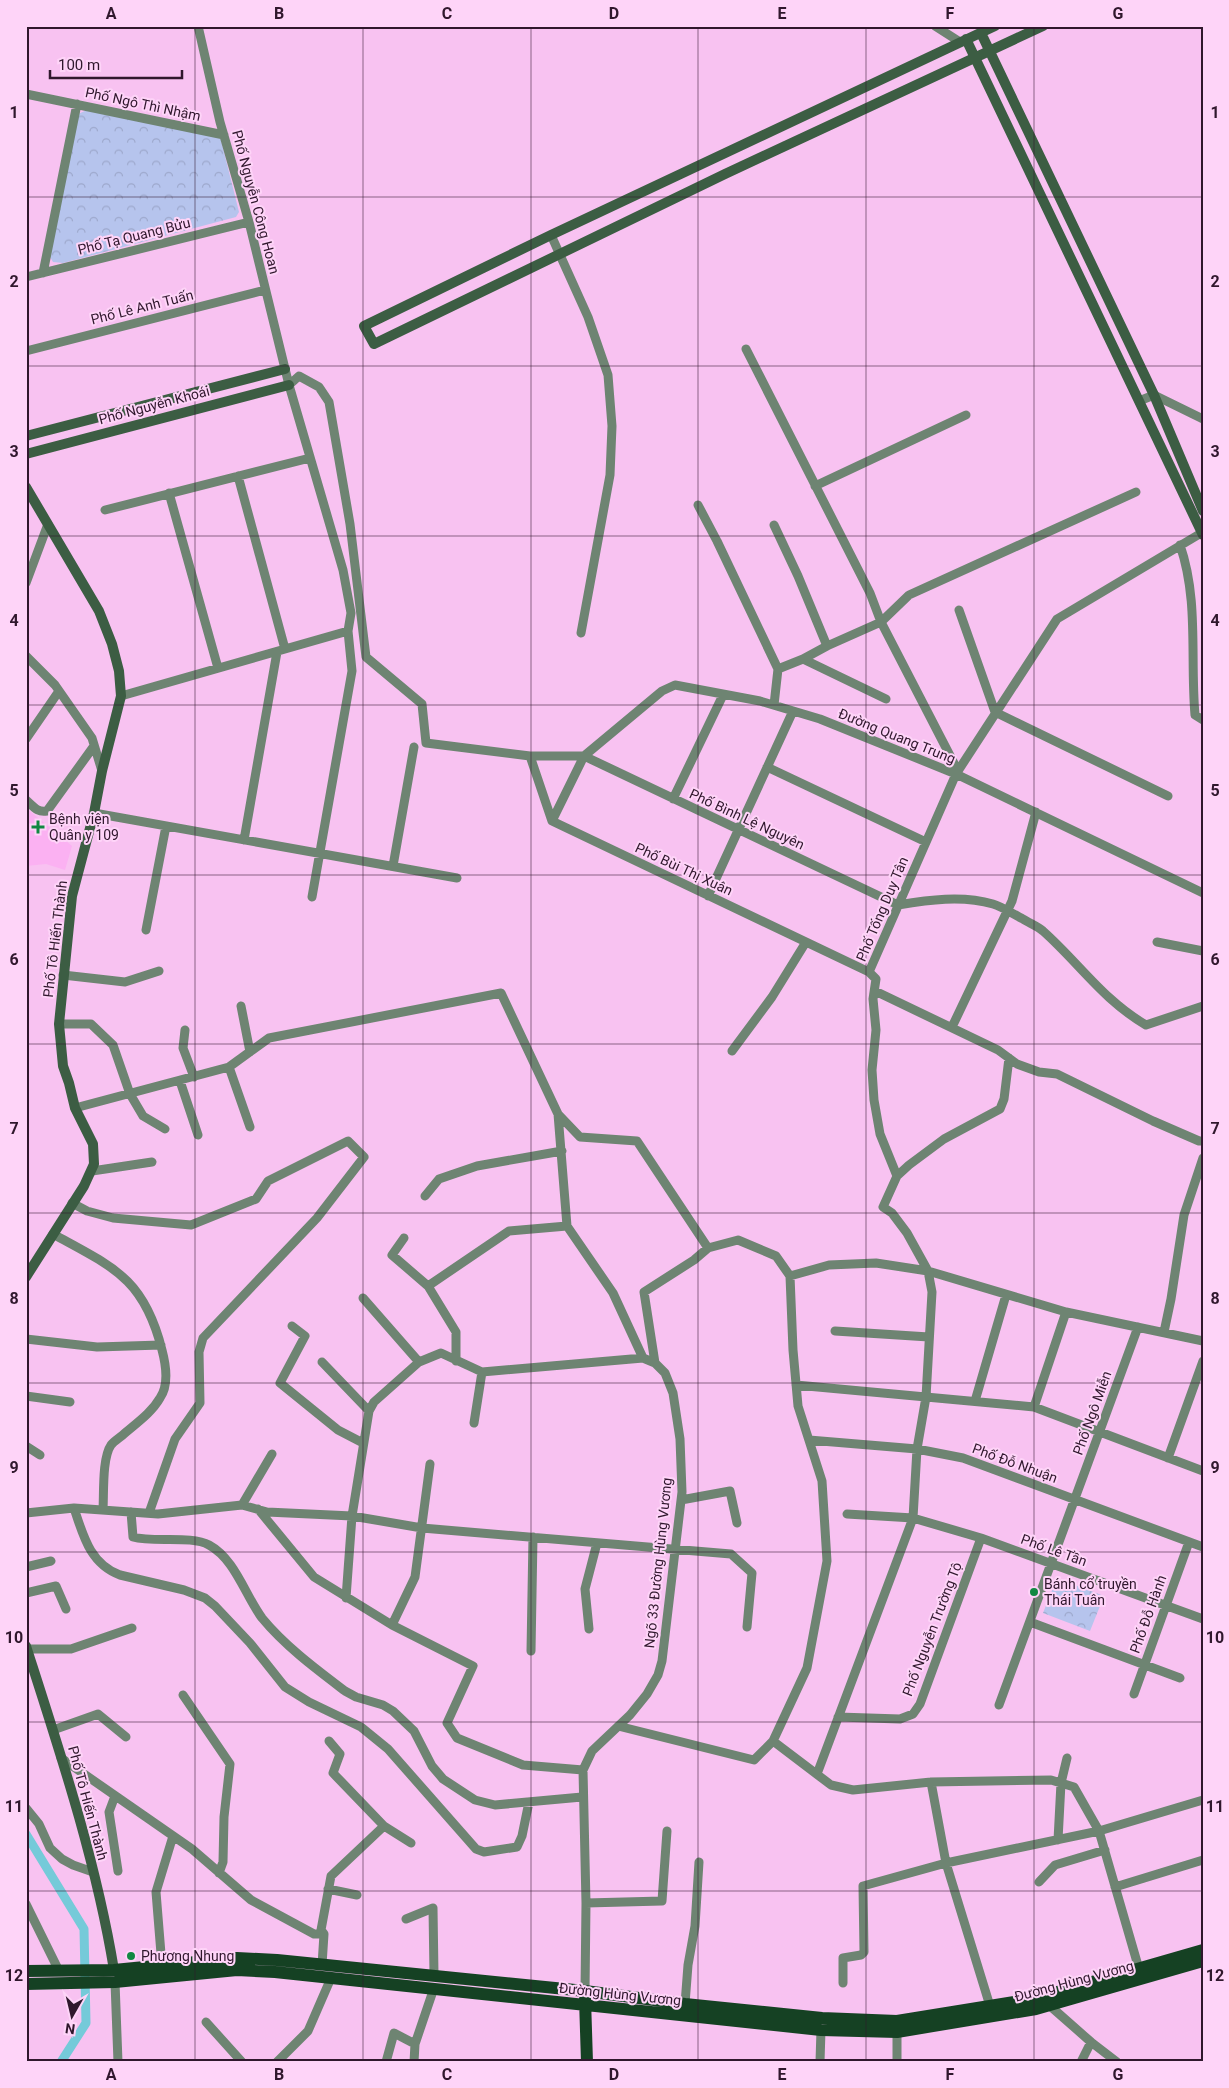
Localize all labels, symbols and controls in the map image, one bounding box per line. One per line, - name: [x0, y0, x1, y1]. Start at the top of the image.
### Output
- text: A: [106, 4, 117, 23]
- text: B: [274, 4, 284, 23]
- text: C: [442, 4, 452, 23]
- text: D: [609, 4, 619, 23]
- text: E: [778, 4, 787, 23]
- text: F: [946, 4, 955, 23]
- text: G: [1113, 4, 1124, 23]
- scale bar: [50, 48, 182, 80]
- text: 100 m: [58, 56, 100, 74]
- street label: Phố Ngô Thì Nhậm: [84, 84, 202, 124]
- text: 1: [9, 103, 19, 122]
- text: 1: [1210, 103, 1220, 122]
- street label: Phố Nguyễn Công Hoan: [229, 128, 283, 276]
- street label: Phố Tạ Quang Bửu: [76, 214, 192, 258]
- text: 2: [9, 272, 19, 291]
- text: 2: [1210, 272, 1220, 291]
- street label: Phố Lê Anh Tuấn: [89, 287, 195, 327]
- street label: Phố Nguyễn Khoái: [97, 382, 211, 428]
- text: 3: [9, 442, 19, 461]
- text: 3: [1210, 442, 1220, 461]
- text: 4: [9, 611, 19, 630]
- text: 4: [1210, 611, 1220, 630]
- street label: Đường Quang Trung: [836, 705, 958, 767]
- text: 5: [9, 781, 19, 800]
- text: 5: [1210, 781, 1220, 800]
- street label: Phố Bình Lệ Nguyên: [687, 785, 807, 853]
- place label: Bệnh viện Quân y 109: [49, 811, 119, 843]
- marker: Bệnh viện Quân y 109: [31, 820, 45, 834]
- street label: Phố Bùi Thị Xuân: [633, 839, 735, 899]
- street label: Phố Tống Duy Tân: [853, 854, 911, 964]
- street label: Phố Tô Hiến Thành: [40, 880, 70, 998]
- text: 6: [9, 950, 19, 969]
- text: 6: [1210, 950, 1220, 969]
- text: 7: [9, 1119, 19, 1138]
- text: 7: [1210, 1119, 1220, 1138]
- text: 8: [9, 1289, 19, 1308]
- text: 8: [1210, 1289, 1220, 1308]
- street label: Phố Ngô Miễn: [1069, 1369, 1115, 1457]
- street label: Phố Đỗ Nhuận: [970, 1440, 1060, 1486]
- text: 9: [9, 1458, 19, 1477]
- text: 9: [1210, 1458, 1220, 1477]
- street label: Ngõ 33 Đường Hùng Vương: [641, 1477, 675, 1649]
- street label: Phố Lê Tần: [1019, 1531, 1089, 1569]
- street label: Phố Nguyễn Trường Tộ: [899, 1560, 965, 1698]
- street label: Phố Đỗ Hành: [1126, 1573, 1170, 1655]
- place label: Bánh cổ truyền Thái Tuân: [1044, 1576, 1137, 1608]
- marker: Bánh cổ truyền Thái Tuân: [1028, 1586, 1040, 1598]
- text: 10: [5, 1628, 23, 1647]
- text: 10: [1206, 1628, 1224, 1647]
- street label: Phố Tô Hiến Thành: [65, 1744, 111, 1862]
- text: 11: [5, 1797, 23, 1816]
- text: 11: [1206, 1797, 1224, 1816]
- place label: Phương Nhung: [141, 1948, 234, 1964]
- marker: Phương Nhung: [125, 1950, 137, 1962]
- street label: Đường Hùng Vương: [1013, 1957, 1135, 2005]
- text: 12: [5, 1966, 23, 1985]
- text: 12: [1206, 1966, 1224, 1985]
- street label: Đường Hùng Vương: [558, 1980, 682, 2008]
- north arrow: [48, 1990, 98, 2040]
- text: N: [64, 2020, 76, 2037]
- text: A: [106, 2065, 117, 2084]
- text: B: [274, 2065, 284, 2084]
- text: C: [442, 2065, 452, 2084]
- text: D: [609, 2065, 619, 2084]
- text: E: [778, 2065, 787, 2084]
- text: F: [946, 2065, 955, 2084]
- text: G: [1113, 2065, 1124, 2084]

